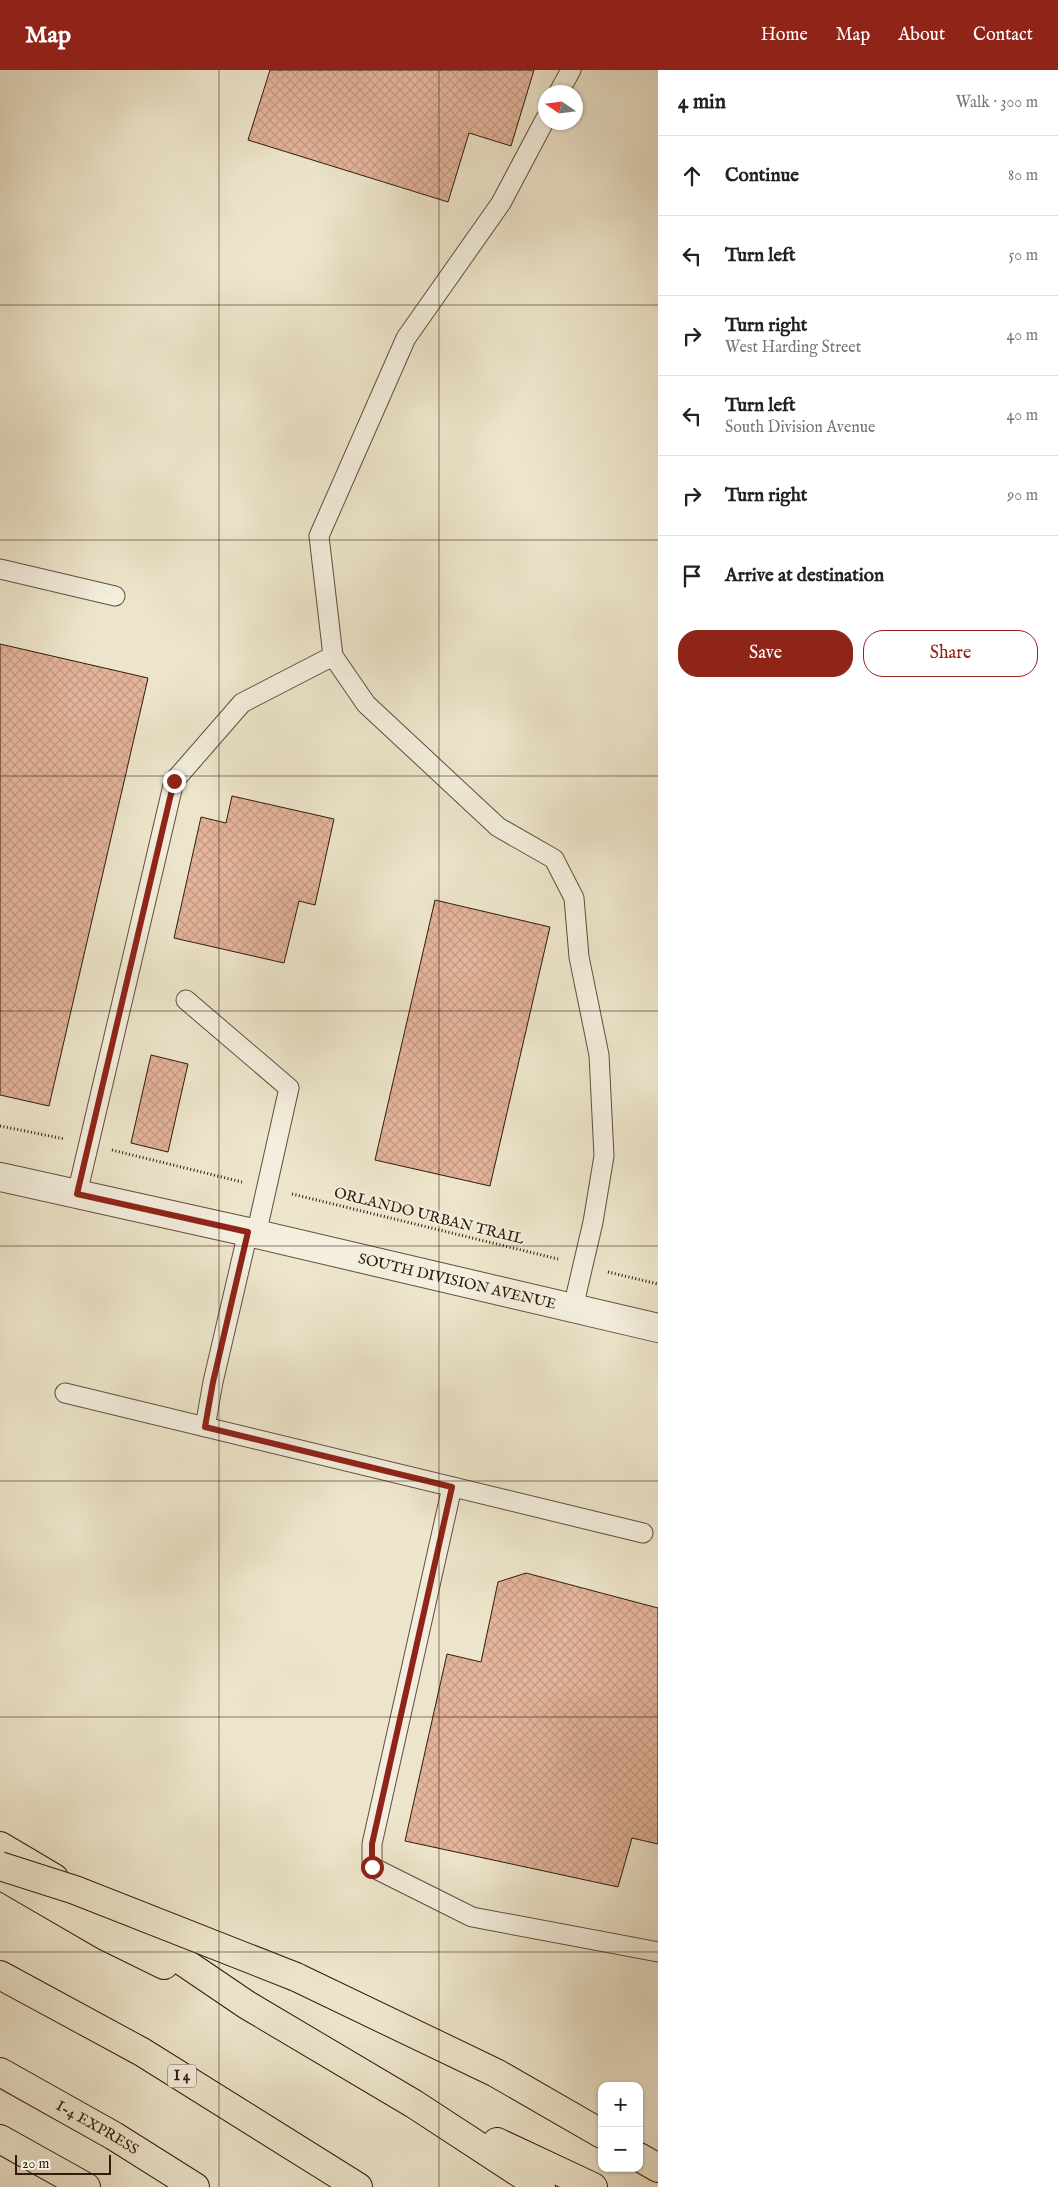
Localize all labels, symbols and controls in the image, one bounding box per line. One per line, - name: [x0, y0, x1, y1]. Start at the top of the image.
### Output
- text: Map: [25, 20, 71, 51]
- text: Home: [761, 24, 808, 47]
- text: Map: [836, 24, 870, 47]
- text: About: [898, 24, 945, 47]
- text: Contact: [973, 24, 1033, 47]
- north arrow: [538, 85, 583, 130]
- text: 4 min: [678, 89, 726, 116]
- text: Walk · 300 m: [956, 93, 1038, 113]
- icon: ahead: [678, 162, 706, 190]
- text: Continue: [725, 164, 799, 188]
- text: 80 m: [1008, 166, 1038, 186]
- icon: left: [678, 242, 706, 270]
- text: Turn left: [725, 244, 796, 268]
- text: 50 m: [1009, 246, 1038, 266]
- text: Turn right: [725, 314, 807, 338]
- icon: right: [678, 322, 706, 350]
- text: 40 m: [1006, 326, 1038, 346]
- text: West Harding Street: [725, 338, 861, 358]
- text: Turn left: [725, 394, 796, 418]
- icon: left: [678, 402, 706, 430]
- text: 40 m: [1006, 406, 1038, 426]
- text: South Division Avenue: [725, 418, 875, 438]
- icon: right: [678, 482, 706, 510]
- text: Turn right: [725, 484, 807, 508]
- text: 90 m: [1007, 486, 1038, 506]
- icon: arrive: [678, 562, 706, 590]
- text: Arrive at destination: [725, 564, 884, 588]
- button: Save: [678, 630, 853, 677]
- button: Share: [863, 630, 1038, 677]
- route end: [163, 770, 186, 793]
- street label: ORLANDO URBAN TRAIL: [332, 1183, 526, 1249]
- street label: SOUTH DIVISION AVENUE: [356, 1249, 558, 1313]
- route start: [361, 1856, 384, 1879]
- road number: I 4: [168, 2064, 196, 2088]
- map controls: [598, 2082, 643, 2172]
- button: +: [598, 2082, 643, 2127]
- street label: I-4 EXPRESS: [53, 2096, 142, 2159]
- button: −: [598, 2127, 643, 2172]
- scale bar: [15, 2152, 111, 2175]
- text: 20 m: [22, 2155, 49, 2173]

